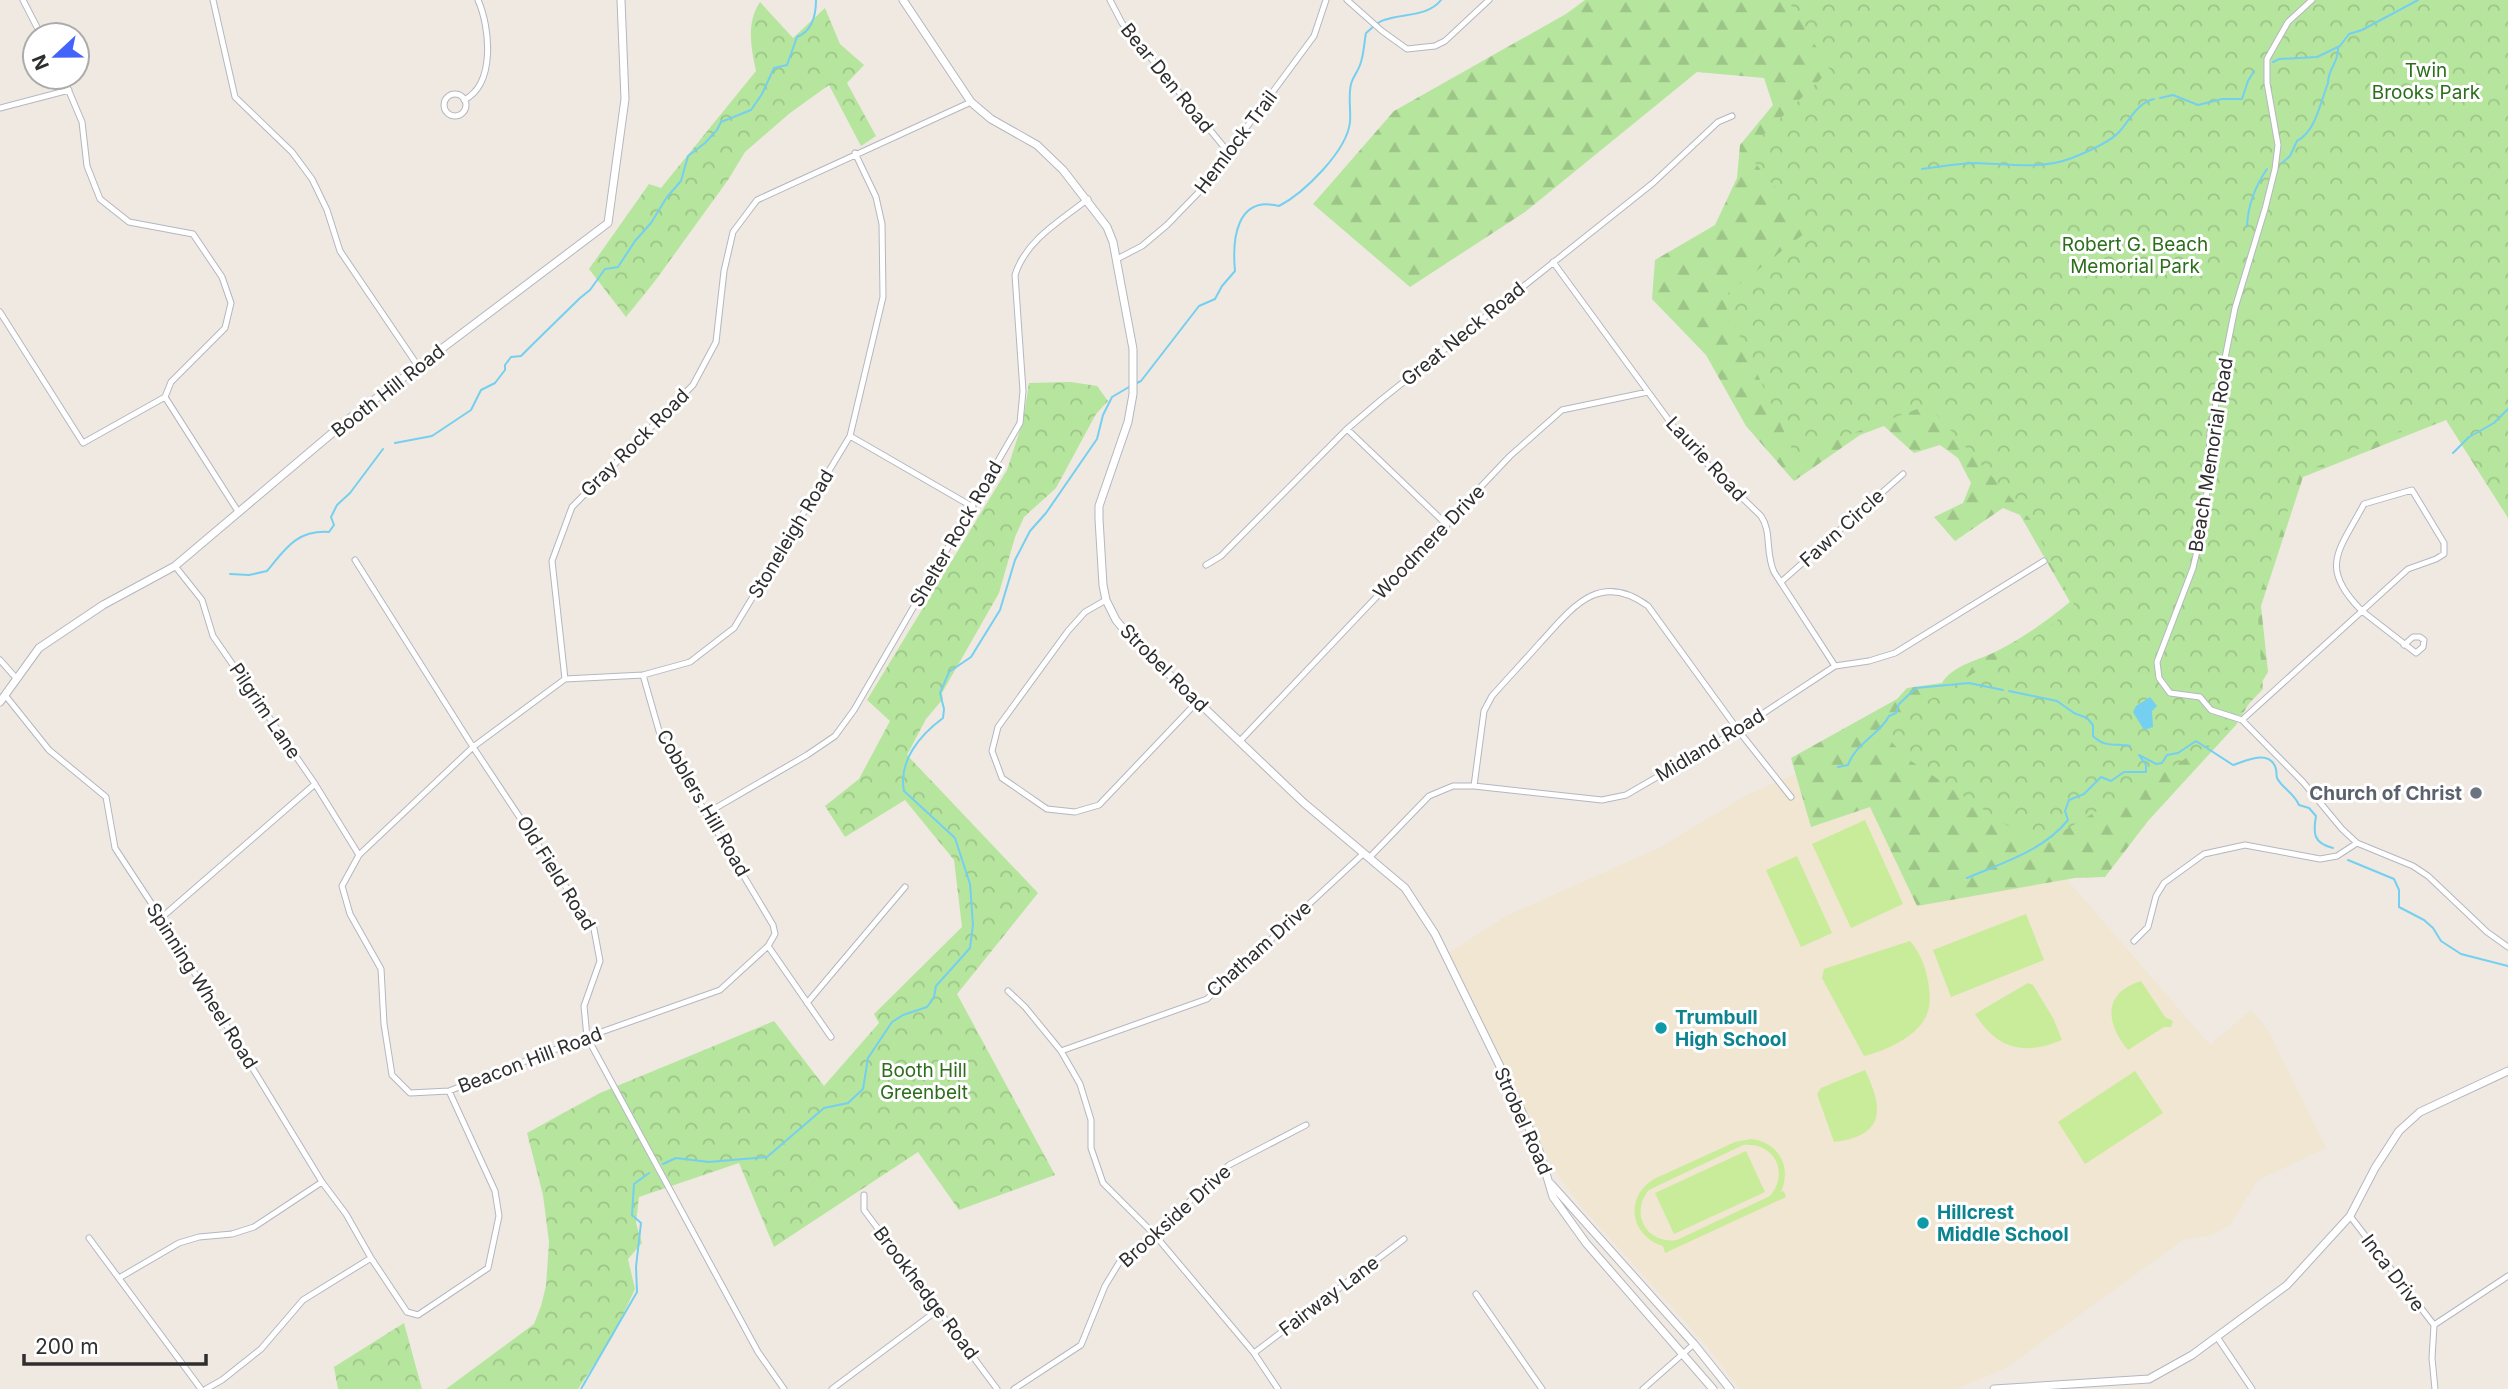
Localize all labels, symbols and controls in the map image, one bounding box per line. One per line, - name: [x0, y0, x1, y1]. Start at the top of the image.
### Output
- street label: Bear Den Road: [1116, 19, 1218, 137]
- north arrow: [21, 21, 91, 91]
- text: N: [27, 51, 54, 73]
- park label: Twin Brooks Park: [2372, 59, 2481, 104]
- street label: Hemlock Trail: [1190, 86, 1282, 198]
- park label: Robert G. Beach Memorial Park: [2062, 233, 2208, 278]
- street label: Great Neck Road: [1397, 277, 1529, 391]
- street label: Booth Hill Road: [327, 340, 449, 442]
- street label: Beach Memorial Road: [2184, 356, 2238, 554]
- street label: Gray Rock Road: [576, 384, 694, 502]
- street label: Laurie Road: [1661, 412, 1751, 506]
- street label: Shelter Rock Road: [905, 457, 1007, 611]
- street label: Stoneleigh Road: [743, 465, 839, 603]
- street label: Woodmere Drive: [1369, 480, 1489, 604]
- street label: Fawn Circle: [1795, 484, 1889, 572]
- street label: Strobel Road: [1115, 619, 1213, 717]
- street label: Pilgrim Lane: [225, 659, 305, 763]
- street label: Midland Road: [1651, 704, 1769, 786]
- street label: Cobblers Hill Road: [652, 725, 754, 881]
- place label: Church of Christ: [2309, 782, 2462, 805]
- marker: Church of Christ: [2468, 785, 2484, 801]
- street label: Old Field Road: [512, 812, 600, 934]
- street label: Chatham Drive: [1202, 896, 1316, 1002]
- street label: Spinning Wheel Road: [141, 899, 263, 1073]
- place label: Trumbull High School: [1675, 1006, 1787, 1051]
- marker: Trumbull High School: [1653, 1020, 1669, 1036]
- street label: Beacon Hill Road: [455, 1022, 605, 1098]
- park label: Booth Hill Greenbelt: [880, 1059, 968, 1104]
- street label: Strobel Road: [1489, 1064, 1557, 1178]
- street label: Brookside Drive: [1114, 1160, 1236, 1272]
- place label: Hillcrest Middle School: [1937, 1201, 2069, 1246]
- marker: Hillcrest Middle School: [1915, 1215, 1931, 1231]
- street label: Brookhedge Road: [869, 1222, 983, 1364]
- street label: Inca Drive: [2357, 1230, 2429, 1316]
- street label: Fairway Lane: [1275, 1251, 1383, 1341]
- scale bar: [24, 1322, 206, 1366]
- text: 200 m: [35, 1334, 99, 1359]

